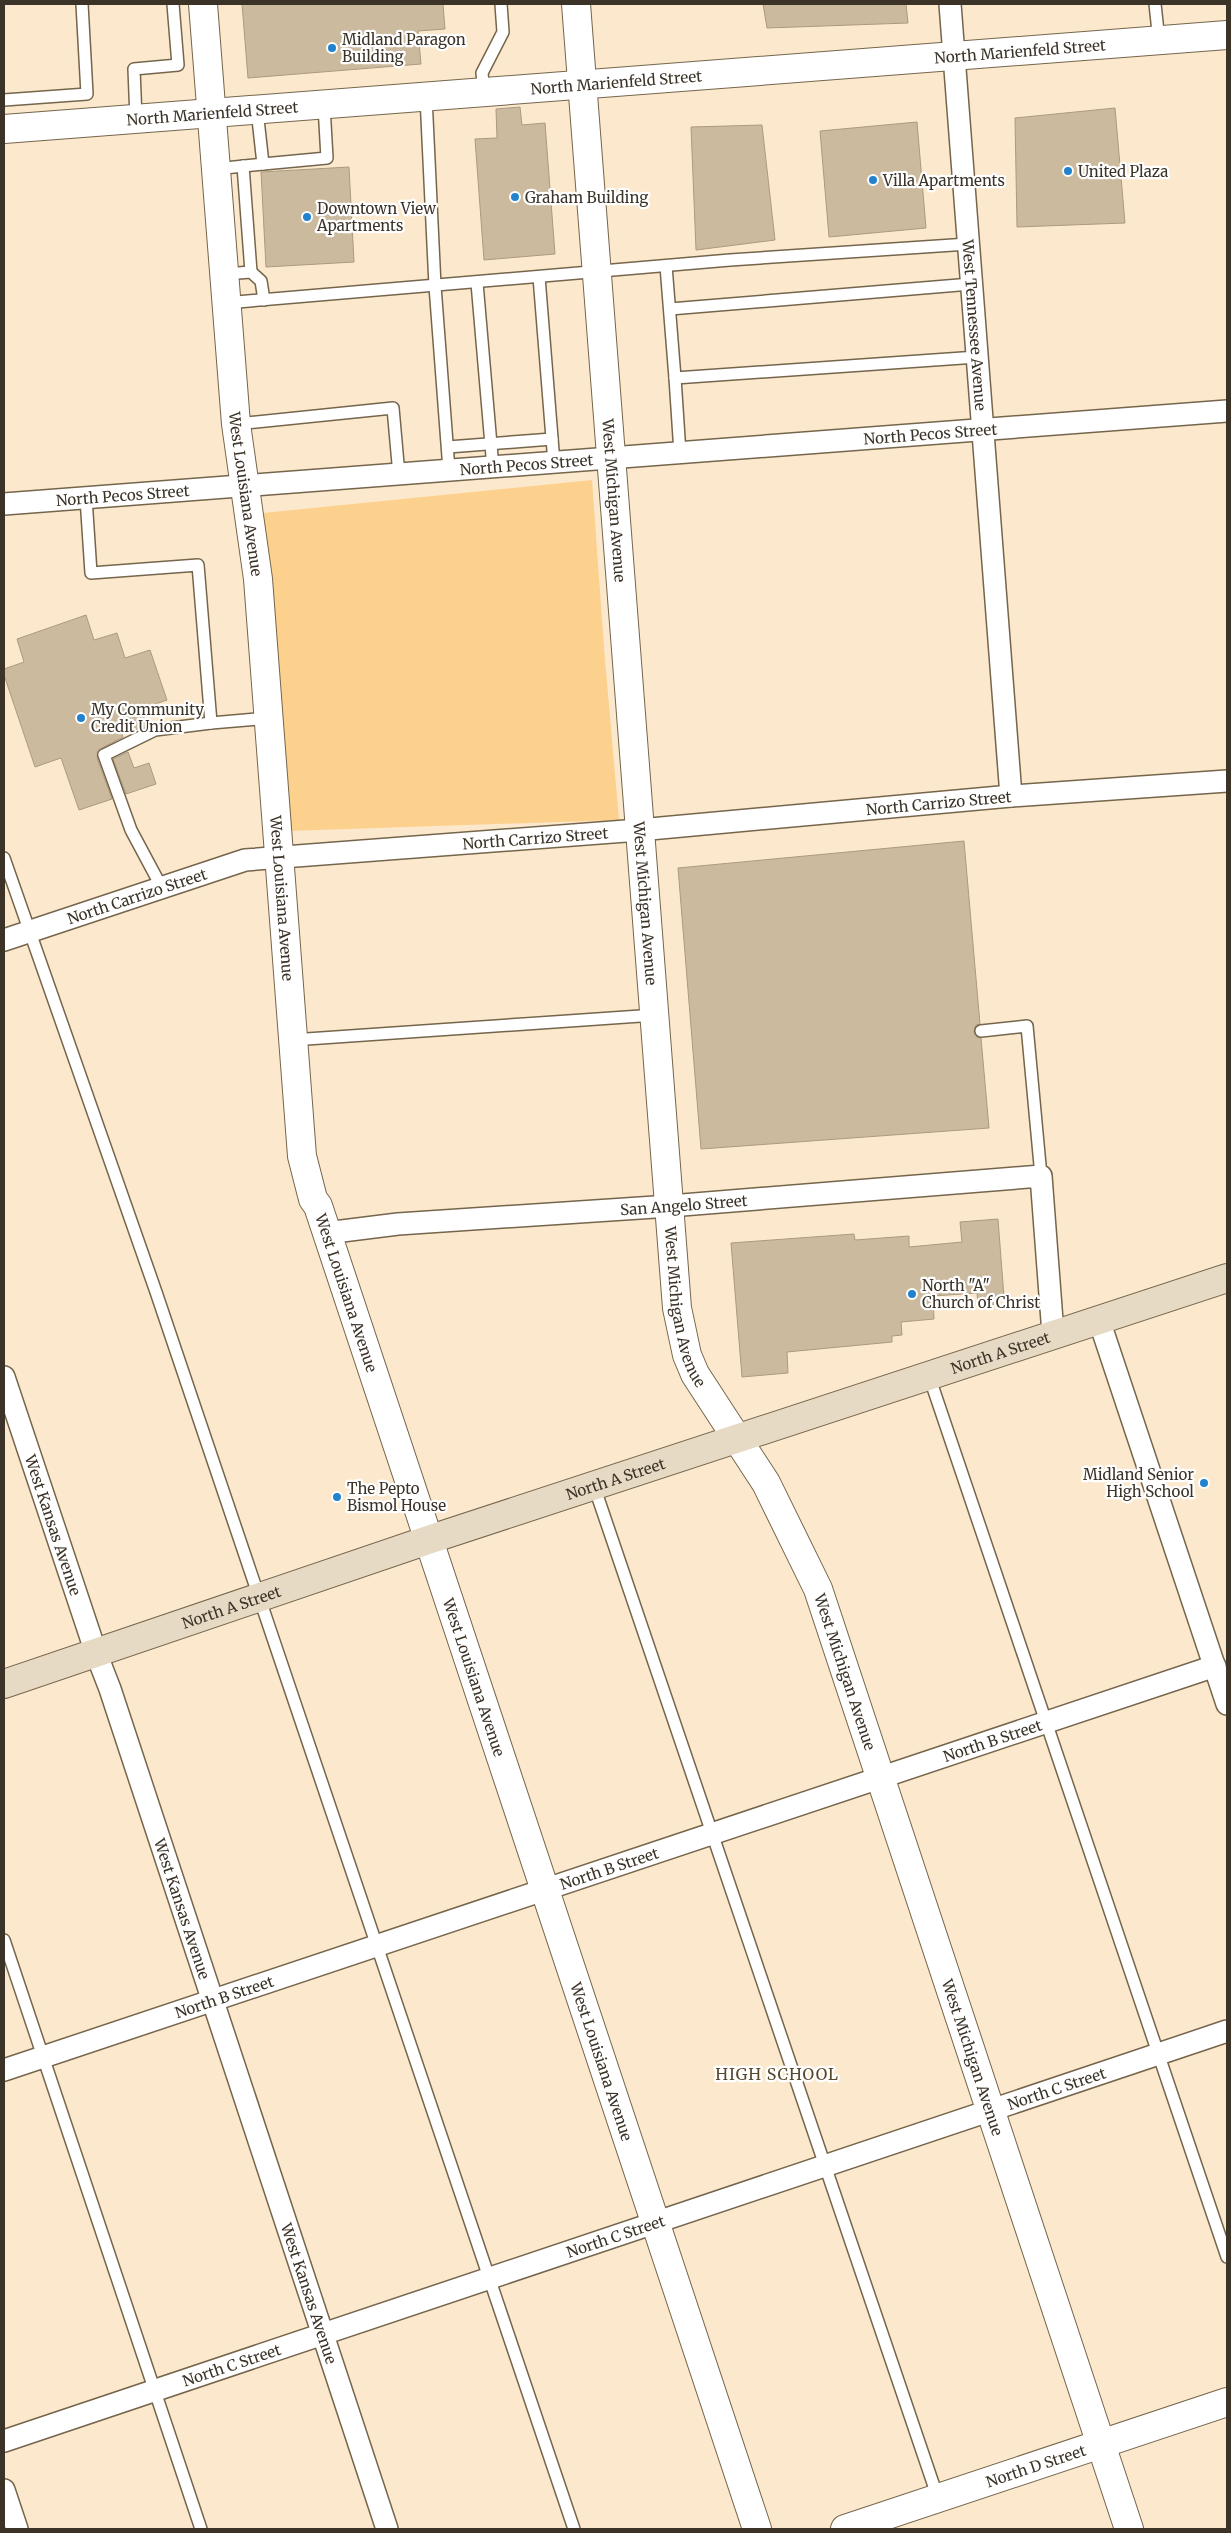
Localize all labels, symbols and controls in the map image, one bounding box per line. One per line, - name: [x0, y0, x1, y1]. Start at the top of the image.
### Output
- place label: Midland Paragon Building: [342, 30, 466, 66]
- street label: North Marienfeld Street: [934, 35, 1107, 67]
- marker: Midland Paragon Building: [326, 42, 338, 54]
- street label: North Marienfeld Street: [530, 66, 703, 98]
- street label: North Marienfeld Street: [126, 97, 299, 129]
- place label: United Plaza: [1078, 162, 1168, 181]
- marker: United Plaza: [1062, 165, 1074, 177]
- place label: Villa Apartments: [882, 171, 1005, 190]
- marker: Villa Apartments: [867, 174, 879, 186]
- place label: Graham Building: [525, 188, 648, 207]
- marker: Graham Building: [509, 191, 521, 203]
- place label: Downtown View Apartments: [316, 199, 436, 235]
- marker: Downtown View Apartments: [301, 211, 313, 223]
- street label: West Tennessee Avenue: [959, 238, 991, 412]
- street label: West Louisiana Avenue: [225, 410, 267, 578]
- street label: West Michigan Avenue: [599, 417, 630, 583]
- street label: North Pecos Street: [863, 419, 998, 448]
- street label: North Pecos Street: [459, 450, 594, 479]
- street label: North Pecos Street: [55, 480, 190, 510]
- place label: My Community Credit Union: [91, 700, 204, 736]
- marker: My Community Credit Union: [75, 712, 87, 724]
- street label: North Carrizo Street: [865, 786, 1012, 819]
- street label: West Louisiana Avenue: [266, 814, 298, 982]
- street label: West Michigan Avenue: [630, 820, 661, 986]
- street label: North Carrizo Street: [462, 823, 609, 853]
- street label: North Carrizo Street: [65, 864, 209, 928]
- street label: San Angelo Street: [619, 1190, 748, 1219]
- street label: West Louisiana Avenue: [311, 1210, 382, 1375]
- street label: West Michigan Avenue: [661, 1225, 710, 1391]
- place label: North "A" Church of Christ: [922, 1276, 1040, 1312]
- marker: North "A" Church of Christ: [906, 1288, 918, 1300]
- street label: North A Street: [948, 1327, 1052, 1377]
- street label: West Kansas Avenue: [21, 1451, 86, 1598]
- street label: North A Street: [563, 1453, 668, 1504]
- place label: Midland Senior High School: [1083, 1465, 1194, 1501]
- marker: Midland Senior High School: [1198, 1477, 1210, 1489]
- place label: The Pepto Bismol House: [347, 1479, 446, 1515]
- marker: The Pepto Bismol House: [331, 1491, 343, 1503]
- street label: North A Street: [179, 1581, 283, 1632]
- street label: West Michigan Avenue: [810, 1590, 880, 1753]
- street label: West Louisiana Avenue: [439, 1595, 510, 1759]
- street label: North B Street: [941, 1715, 1044, 1766]
- street label: West Kansas Avenue: [150, 1835, 215, 1982]
- street label: North B Street: [557, 1843, 661, 1893]
- street label: North B Street: [172, 1971, 276, 2022]
- street label: West Michigan Avenue: [938, 1976, 1008, 2138]
- street label: West Louisiana Avenue: [566, 1979, 637, 2143]
- street label: North C Street: [1005, 2063, 1108, 2113]
- district label: HIGH SCHOOL: [715, 2064, 839, 2084]
- street label: North C Street: [564, 2211, 667, 2261]
- street label: West Kansas Avenue: [277, 2220, 341, 2366]
- street label: North C Street: [180, 2339, 283, 2390]
- street label: North D Street: [983, 2440, 1088, 2491]

